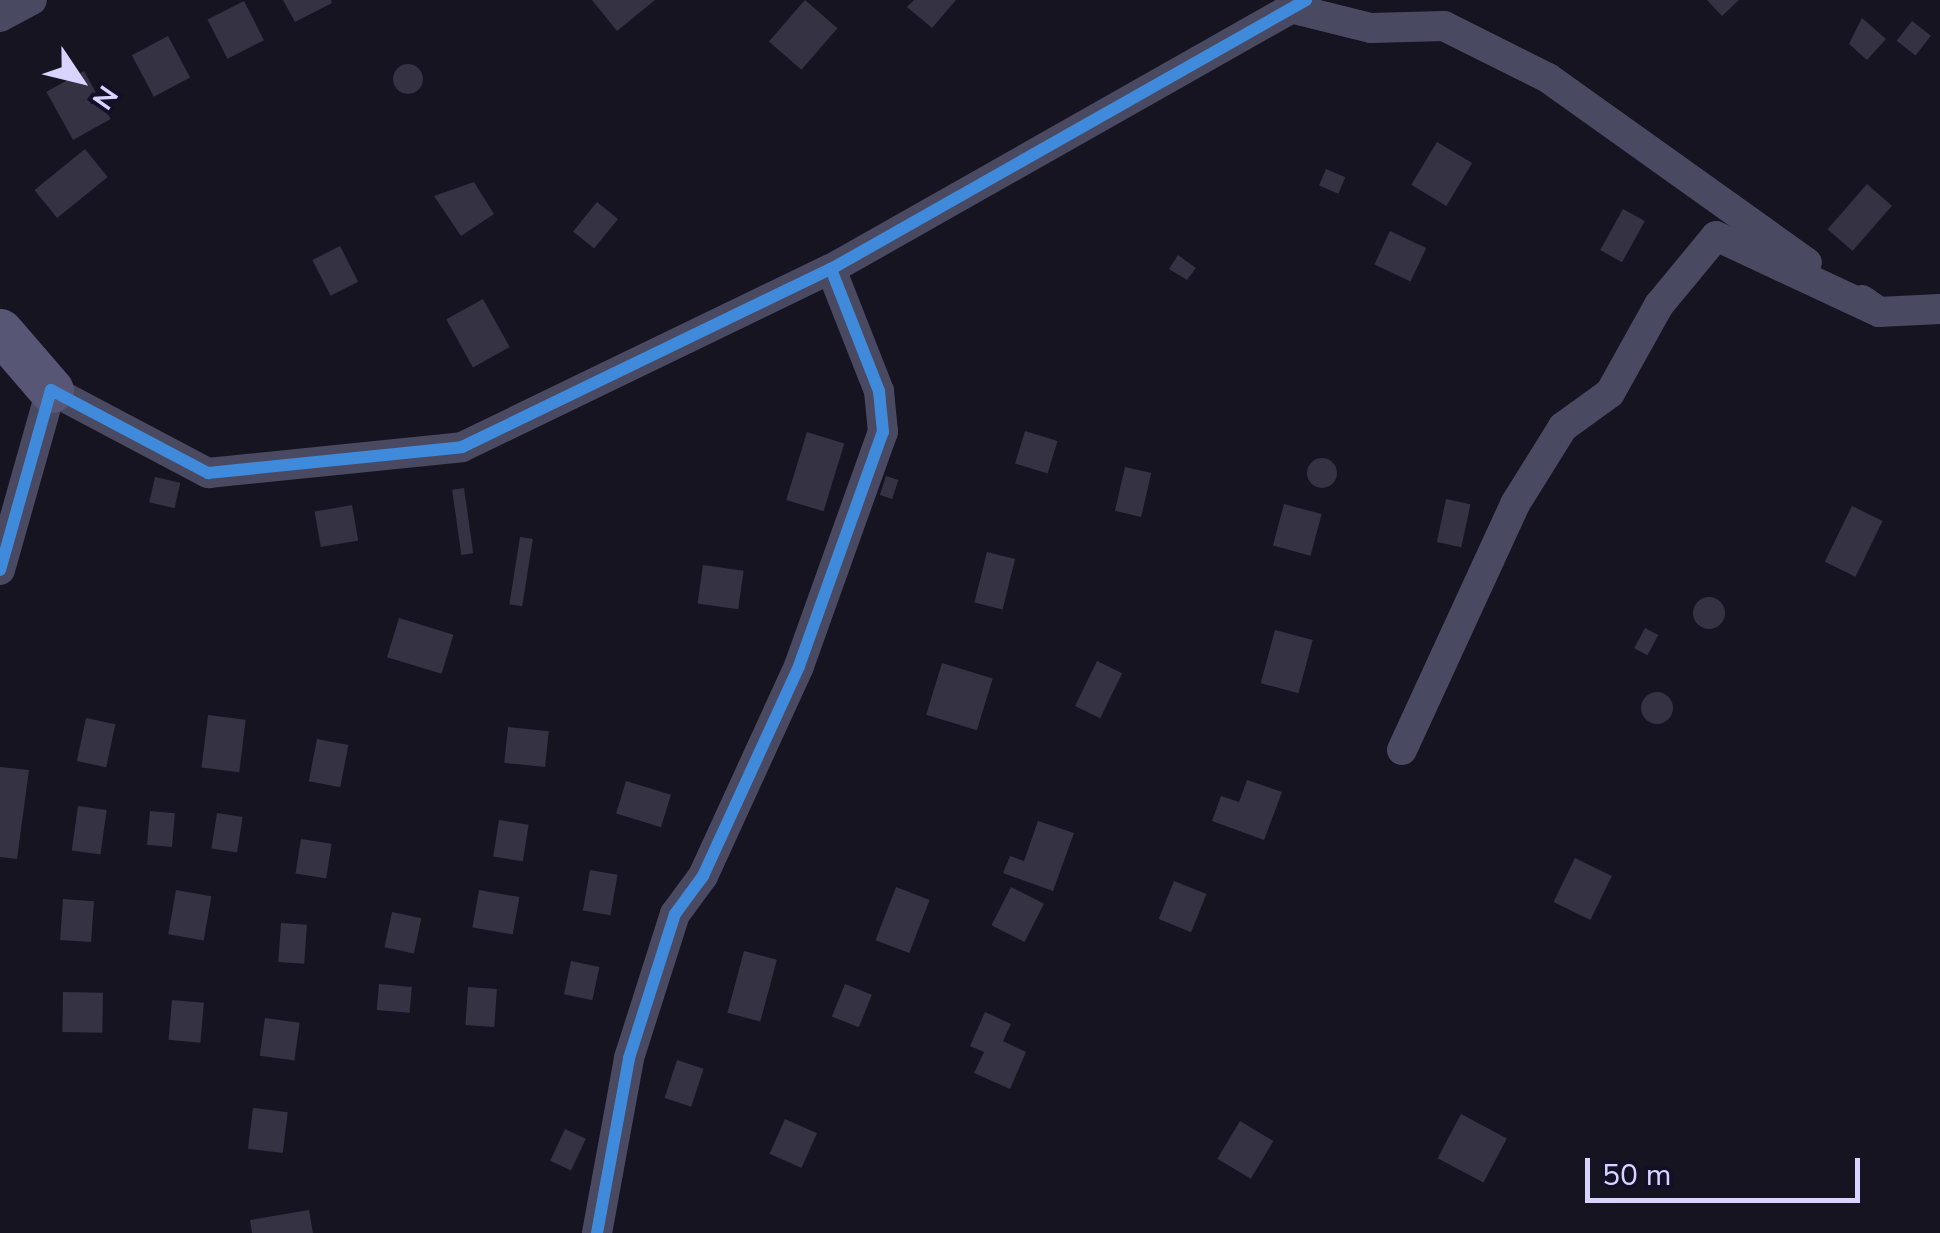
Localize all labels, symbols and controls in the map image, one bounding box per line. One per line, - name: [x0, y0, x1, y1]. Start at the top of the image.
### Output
- north arrow: [30, 30, 130, 130]
- text: N: [83, 78, 126, 117]
- scale bar: [1590, 1138, 1865, 1200]
- text: 50 m: [1602, 1155, 1671, 1196]

